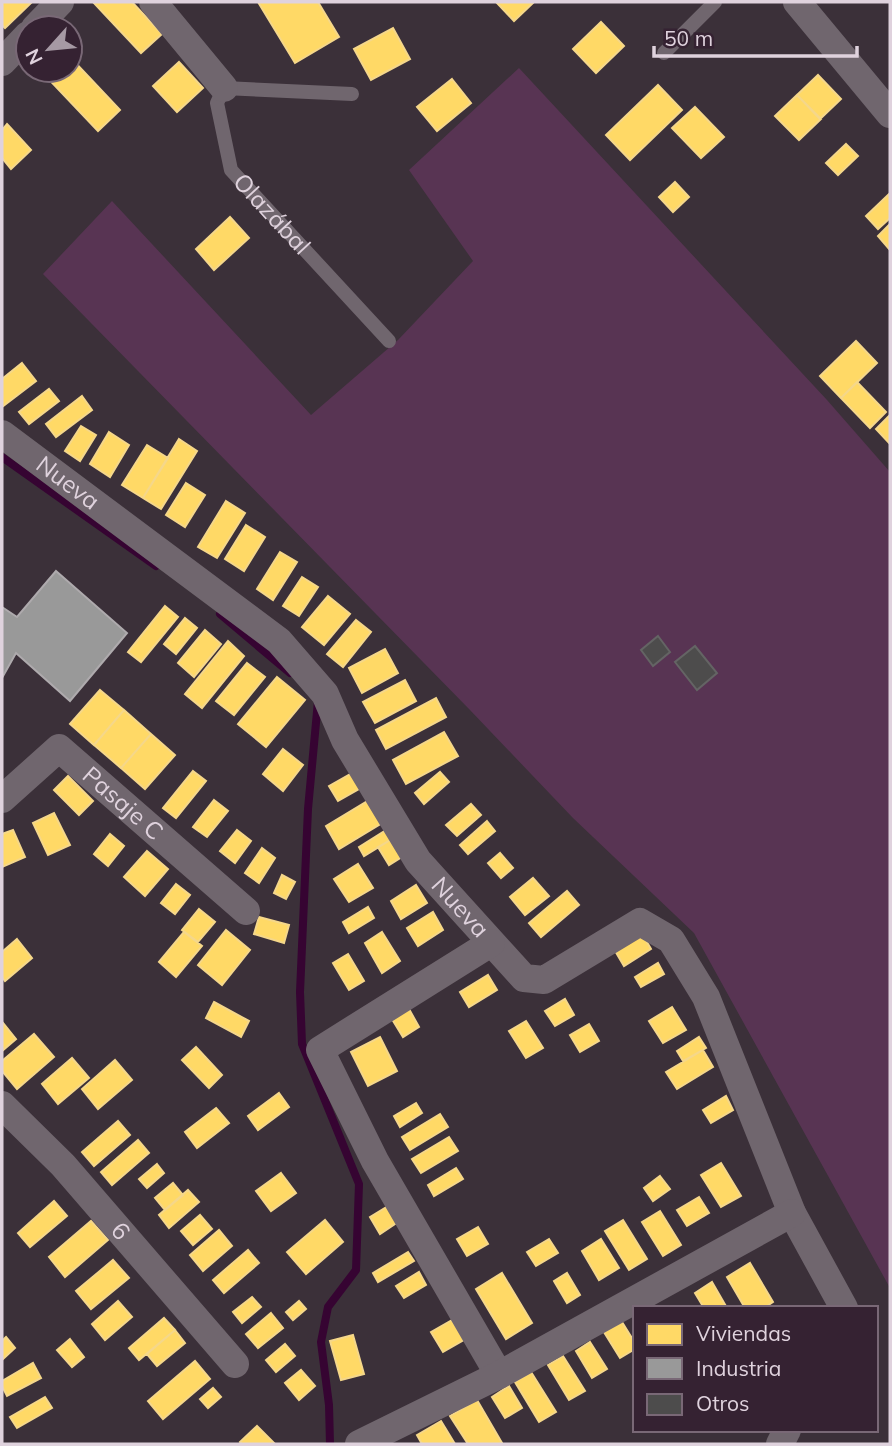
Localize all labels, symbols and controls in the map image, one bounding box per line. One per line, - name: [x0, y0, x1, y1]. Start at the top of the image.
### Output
- north arrow: [14, 14, 84, 84]
- scale bar: [654, 14, 857, 58]
- text: 50 m: [664, 25, 713, 51]
- text: N: [20, 45, 48, 69]
- street label: Olazábal: [227, 166, 317, 260]
- street label: Nueva: [31, 449, 106, 516]
- street label: Pasaje C: [77, 760, 170, 846]
- street label: Nueva: [426, 870, 496, 943]
- street label: 6: [105, 1215, 137, 1246]
- legend: [633, 1306, 878, 1432]
- text: Viviendas: [696, 1320, 791, 1346]
- text: Industria: [696, 1355, 781, 1381]
- text: Otros: [696, 1390, 749, 1416]

